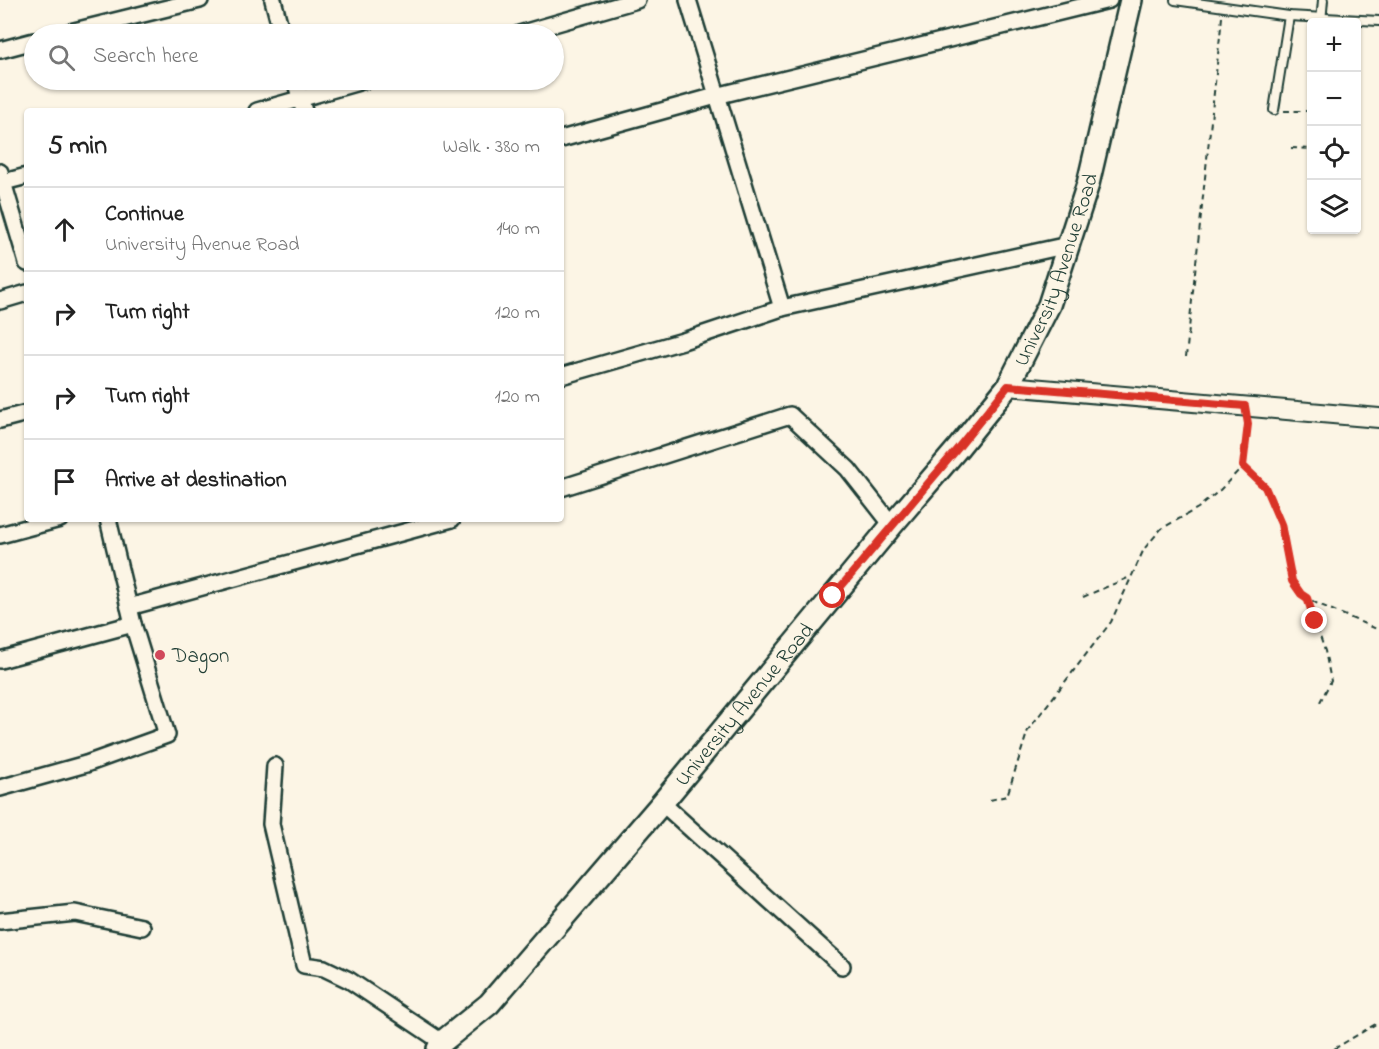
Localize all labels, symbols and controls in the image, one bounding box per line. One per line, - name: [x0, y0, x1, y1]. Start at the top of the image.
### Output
- map controls: [1307, 18, 1361, 234]
- button: +: [1307, 18, 1361, 72]
- search box: [24, 24, 564, 90]
- icon: search: [45, 41, 78, 74]
- text: Search here: [93, 41, 198, 73]
- button: −: [1307, 72, 1361, 126]
- button: locate: [1307, 126, 1361, 180]
- text: 5 min: [48, 128, 107, 166]
- text: Walk · 380 m: [442, 133, 540, 162]
- street label: University Avenue Road: [1007, 170, 1107, 372]
- button: layers: [1307, 180, 1361, 234]
- text: Continue: [105, 199, 184, 231]
- icon: ahead: [48, 213, 81, 246]
- text: 140 m: [496, 215, 540, 244]
- text: University Avenue Road: [105, 231, 300, 260]
- icon: right: [48, 297, 81, 330]
- text: Turn right: [105, 297, 190, 329]
- text: 120 m: [495, 299, 540, 328]
- icon: right: [48, 381, 81, 414]
- text: Turn right: [105, 381, 190, 413]
- text: 120 m: [495, 383, 540, 412]
- icon: arrive: [48, 465, 81, 498]
- text: Arrive at destination: [105, 465, 287, 497]
- route start: [819, 582, 845, 608]
- route end: [1301, 607, 1327, 633]
- street label: University Avenue Road: [669, 617, 822, 794]
- place label: Dagon: [171, 642, 229, 674]
- marker: Dagon: [153, 648, 167, 662]

